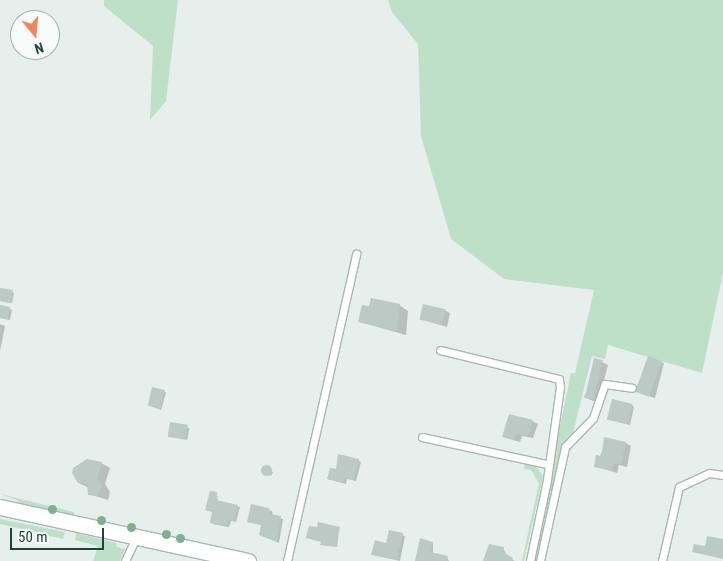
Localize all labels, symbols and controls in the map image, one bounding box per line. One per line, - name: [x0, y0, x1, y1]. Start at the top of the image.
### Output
- north arrow: [10, 10, 60, 60]
- text: N: [33, 39, 46, 57]
- scale bar: [12, 518, 106, 550]
- text: 50 m: [18, 528, 48, 546]

